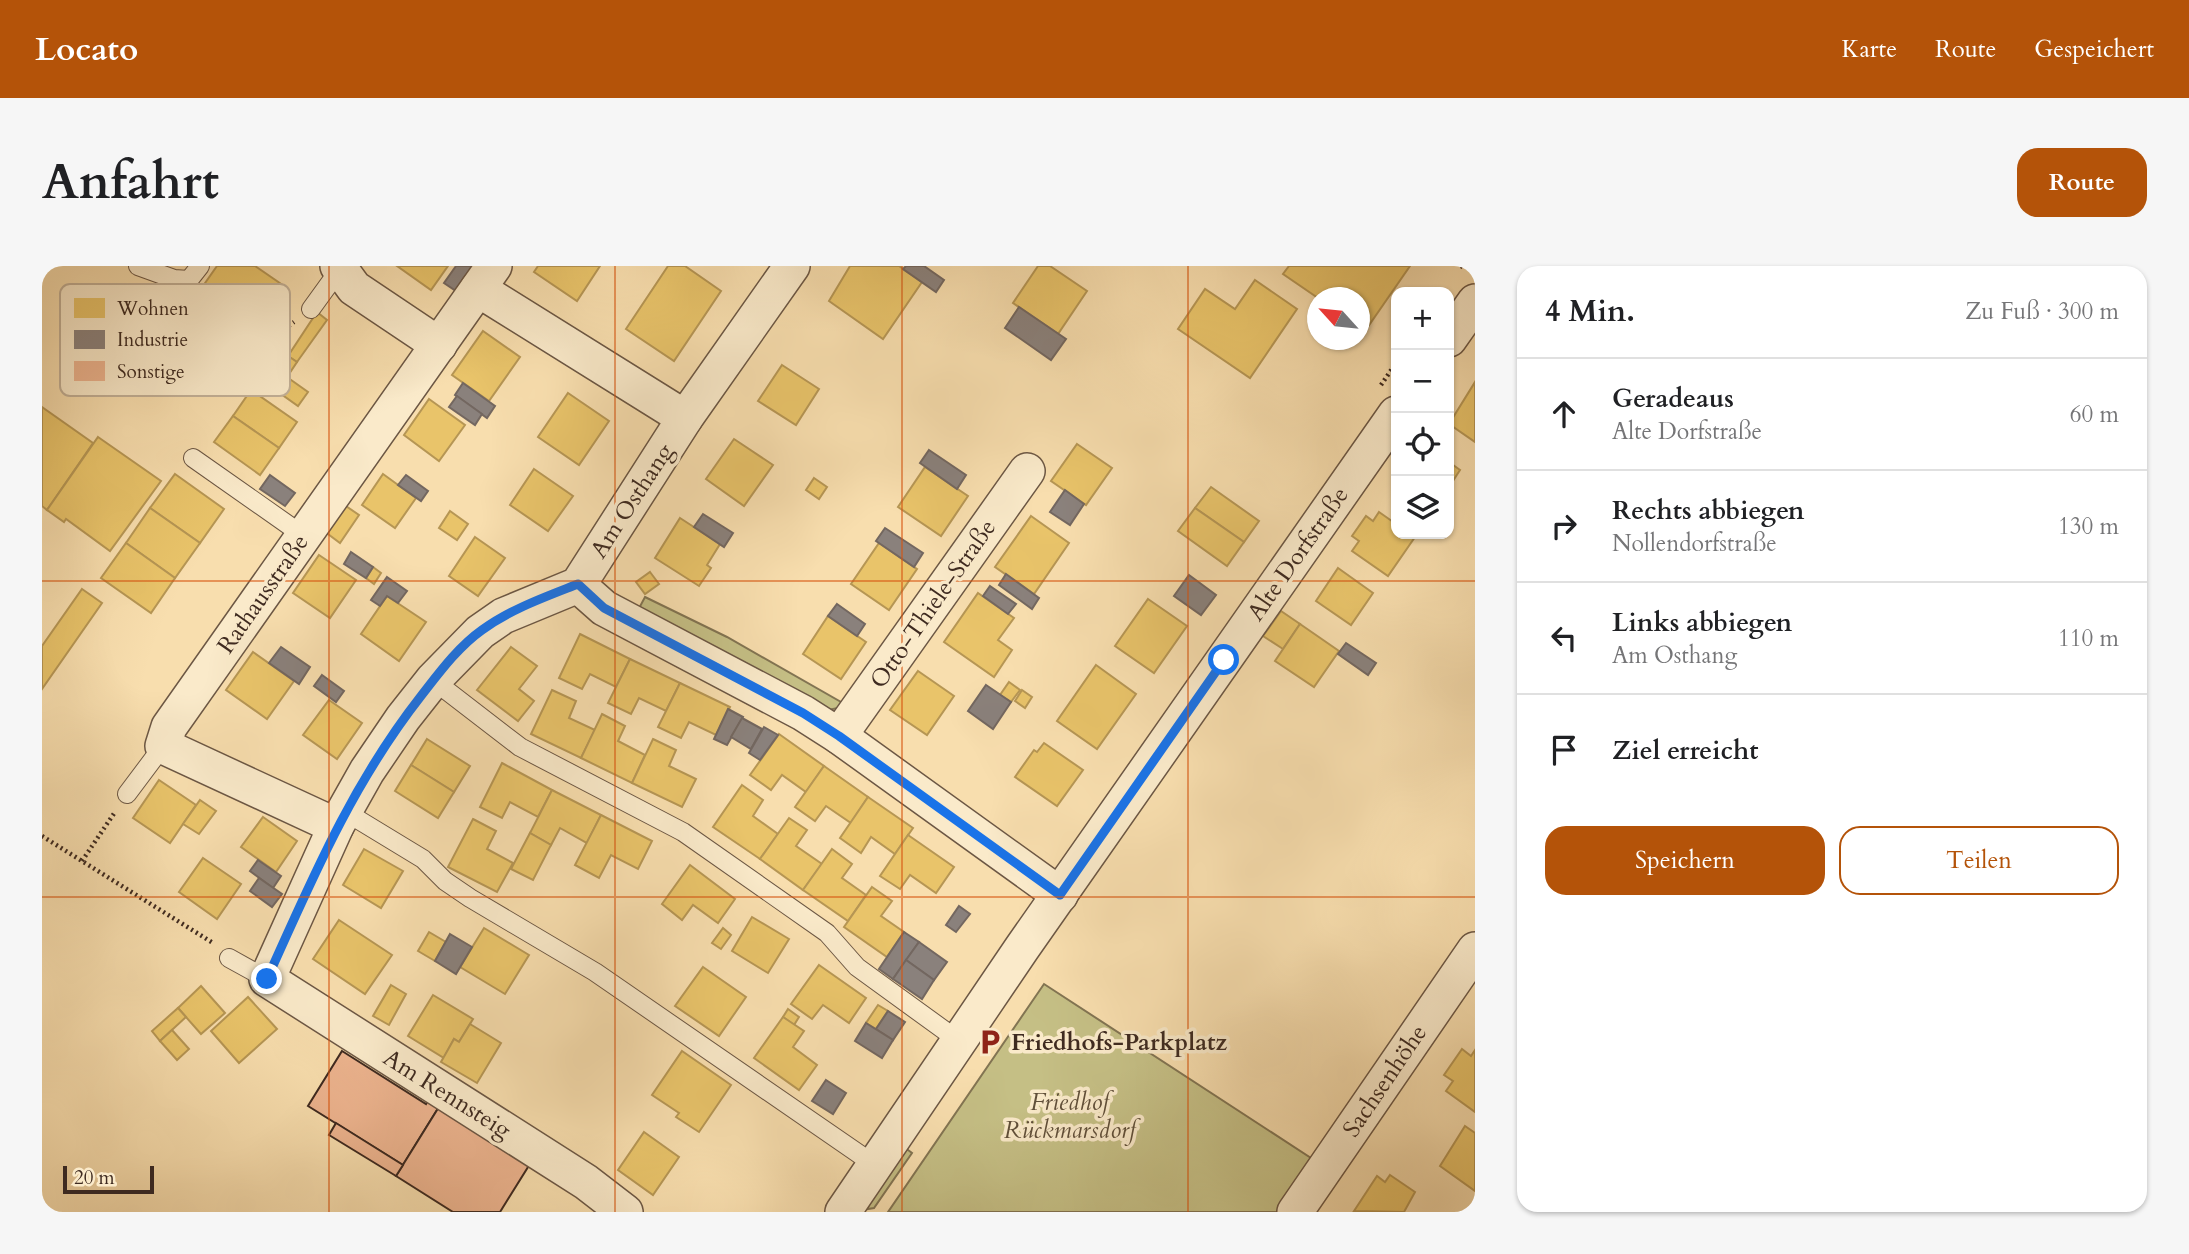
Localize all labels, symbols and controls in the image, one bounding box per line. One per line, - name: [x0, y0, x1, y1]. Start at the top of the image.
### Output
- text: Locato: [35, 27, 138, 72]
- text: Karte: [1842, 33, 1897, 66]
- text: Route: [1935, 33, 1996, 66]
- text: Gespeichert: [2034, 33, 2154, 66]
- button: Route: [2017, 148, 2147, 217]
- text: Anfahrt: [42, 149, 219, 216]
- legend: [60, 284, 290, 396]
- north arrow: [1307, 287, 1370, 350]
- map controls: [1391, 287, 1454, 539]
- button: +: [1391, 287, 1454, 350]
- text: 4 Min.: [1545, 291, 1635, 332]
- text: Wohnen: [116, 296, 189, 322]
- text: Zu Fuß · 300 m: [1965, 296, 2119, 327]
- text: Industrie: [117, 327, 188, 353]
- button: −: [1391, 350, 1454, 413]
- text: Sonstige: [117, 359, 185, 385]
- text: Geradeaus: [1612, 381, 1734, 416]
- icon: ahead: [1545, 395, 1583, 433]
- text: 60 m: [2070, 399, 2119, 430]
- button: locate: [1391, 413, 1454, 476]
- text: Alte Dorfstraße: [1612, 416, 1762, 447]
- street label: Am Osthang: [583, 437, 682, 565]
- button: layers: [1391, 476, 1454, 539]
- street label: Alte Dorfstraße: [1240, 480, 1356, 628]
- text: Rechts abbiegen: [1612, 493, 1804, 528]
- icon: right: [1545, 507, 1583, 545]
- text: 130 m: [2058, 511, 2119, 542]
- street label: Otto-Thiele-Straße: [862, 513, 1004, 695]
- street label: Rathausstraße: [210, 527, 316, 661]
- text: Nollendorfstraße: [1612, 528, 1777, 559]
- text: Links abbiegen: [1612, 605, 1792, 640]
- icon: left: [1545, 619, 1583, 657]
- text: 110 m: [2058, 623, 2119, 654]
- text: Am Osthang: [1612, 640, 1737, 671]
- route start: [1208, 644, 1239, 675]
- icon: arrive: [1545, 731, 1583, 769]
- text: Ziel erreicht: [1612, 733, 1758, 768]
- button: Speichern: [1545, 826, 1825, 895]
- button: Teilen: [1839, 826, 2119, 895]
- route end: [251, 963, 282, 994]
- street label: Sachsenhöhe: [1335, 1018, 1435, 1144]
- place label: Friedhofs-Parkplatz: [1011, 1026, 1227, 1059]
- parking icon: Friedhofs-Parkplatz: [975, 1027, 1005, 1057]
- street label: Am Rennsteig: [377, 1041, 518, 1147]
- park label: Friedhof Rückmarsdorf: [1004, 1086, 1141, 1147]
- scale bar: [63, 1163, 154, 1195]
- text: 20 m: [74, 1165, 115, 1191]

